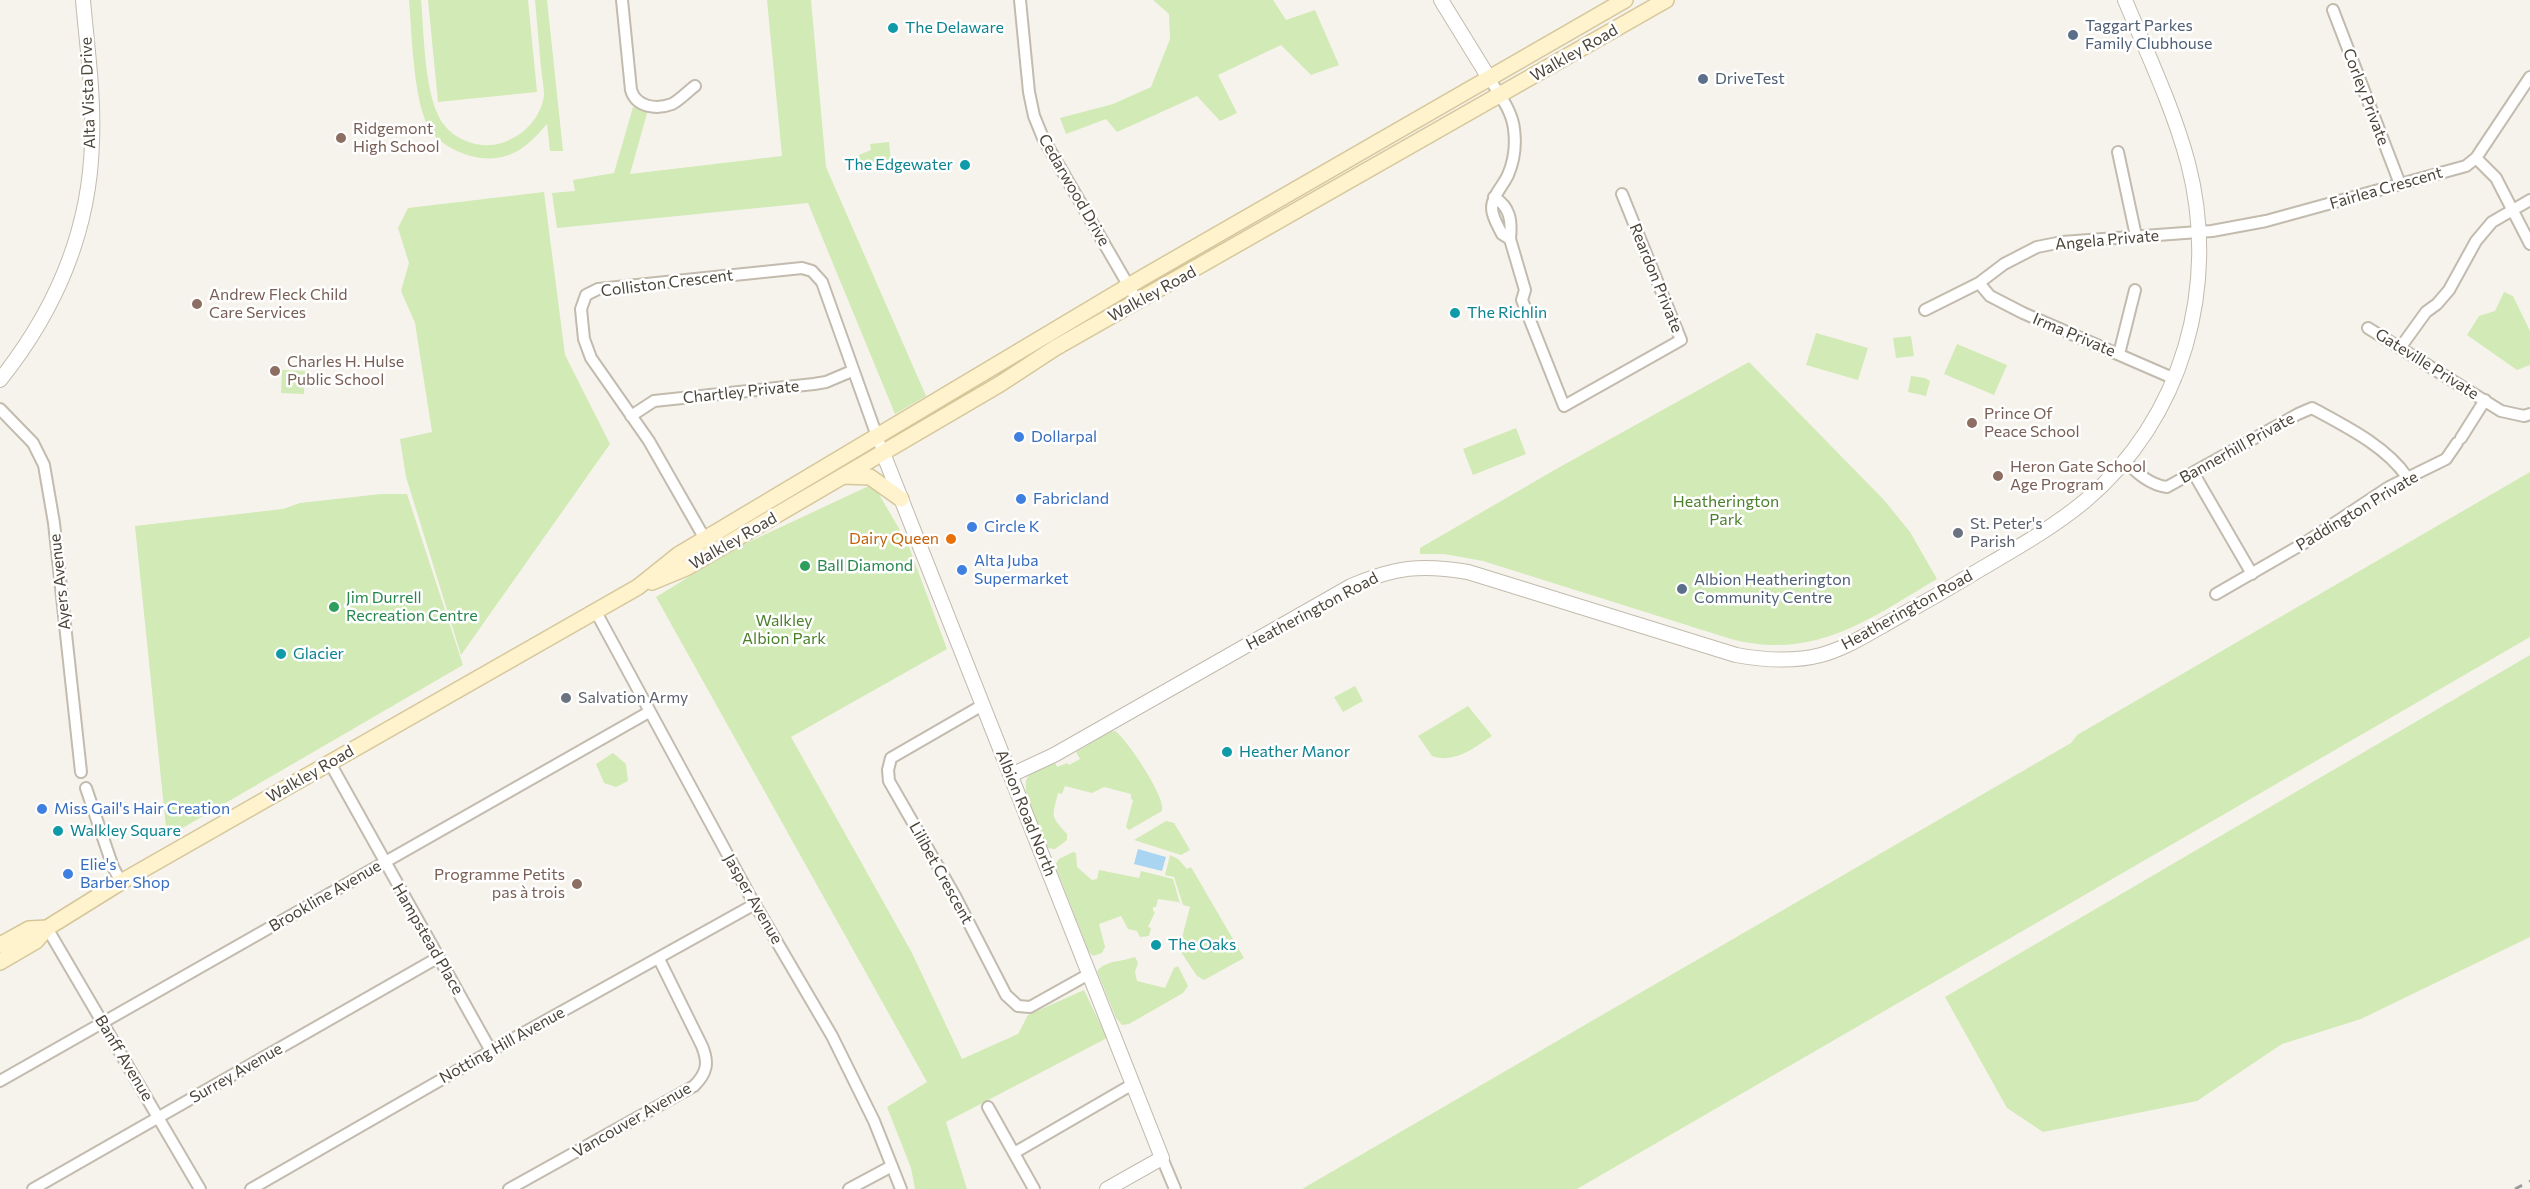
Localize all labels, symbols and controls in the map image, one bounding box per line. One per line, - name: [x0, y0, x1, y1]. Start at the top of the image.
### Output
- place label: Taggart Parkes Family Clubhouse: [2085, 16, 2213, 54]
- place label: The Delaware: [905, 18, 1004, 38]
- street label: Walkley Road: [1527, 20, 1621, 86]
- marker: The Delaware: [886, 21, 900, 35]
- marker: Taggart Parkes Family Clubhouse: [2066, 28, 2080, 42]
- street label: Alta Vista Drive: [76, 37, 100, 149]
- street label: Corley Private: [2339, 46, 2393, 148]
- place label: DriveTest: [1715, 69, 1785, 89]
- marker: DriveTest: [1696, 72, 1710, 86]
- place label: Ridgemont High School: [353, 119, 440, 157]
- marker: Ridgemont High School: [334, 131, 348, 145]
- street label: Cedarwood Drive: [1034, 131, 1114, 249]
- place label: The Edgewater: [844, 155, 953, 175]
- marker: The Edgewater: [958, 158, 972, 172]
- street label: Fairlea Crescent: [2327, 163, 2445, 213]
- street label: Reardon Private: [1625, 221, 1687, 335]
- street label: Angela Private: [2054, 226, 2160, 254]
- street label: Walkley Road: [1105, 262, 1199, 326]
- street label: Colliston Crescent: [600, 265, 734, 301]
- place label: Andrew Fleck Child Care Services: [209, 285, 348, 323]
- marker: Andrew Fleck Child Care Services: [190, 297, 204, 311]
- place label: The Richlin: [1467, 303, 1547, 323]
- marker: The Richlin: [1448, 306, 1462, 320]
- street label: Irma Private: [2030, 309, 2118, 361]
- street label: Gateville Private: [2372, 324, 2482, 404]
- place label: Charles H. Hulse Public School: [287, 352, 404, 390]
- marker: Charles H. Hulse Public School: [268, 364, 282, 378]
- street label: Chartley Private: [682, 376, 800, 408]
- place label: Prince Of Peace School: [1984, 404, 2080, 442]
- street label: Bannerhill Private: [2176, 409, 2298, 487]
- marker: Prince Of Peace School: [1965, 416, 1979, 430]
- place label: Dollarpal: [1031, 427, 1097, 447]
- marker: Dollarpal: [1012, 430, 1026, 444]
- place label: Heron Gate School Age Program: [2010, 457, 2146, 495]
- street label: Paddington Private: [2293, 467, 2421, 555]
- marker: Heron Gate School Age Program: [1991, 469, 2005, 483]
- place label: Fabricland: [1033, 489, 1109, 509]
- marker: Fabricland: [1014, 492, 1028, 506]
- park label: Heatherington Park: [1673, 492, 1779, 530]
- street label: Walkley Road: [686, 508, 780, 574]
- place label: St. Peter's Parish: [1970, 514, 2042, 552]
- place label: Circle K: [984, 517, 1039, 537]
- marker: Circle K: [965, 520, 979, 534]
- marker: St. Peter's Parish: [1951, 526, 1965, 540]
- place label: Dairy Queen: [849, 529, 939, 549]
- marker: Dairy Queen: [944, 532, 958, 546]
- street label: Ayers Avenue: [45, 533, 75, 631]
- place label: Alta Juba Supermarket: [974, 551, 1069, 589]
- place label: Ball Diamond: [817, 556, 913, 576]
- marker: Ball Diamond: [798, 559, 812, 573]
- marker: Alta Juba Supermarket: [955, 563, 969, 577]
- street label: Heatherington Road: [1838, 566, 1976, 654]
- street label: Heatherington Road: [1243, 568, 1381, 654]
- place label: Albion Heatherington Community Centre: [1694, 570, 1851, 608]
- marker: Albion Heatherington Community Centre: [1675, 582, 1689, 596]
- place label: Jim Durrell Recreation Centre: [346, 588, 478, 626]
- marker: Jim Durrell Recreation Centre: [327, 600, 341, 614]
- park label: Walkley Albion Park: [742, 611, 826, 649]
- place label: Glacier: [293, 644, 344, 664]
- marker: Glacier: [274, 647, 288, 661]
- place label: Salvation Army: [578, 688, 688, 708]
- marker: Salvation Army: [559, 691, 573, 705]
- street label: Walkley Road: [263, 741, 357, 807]
- place label: Heather Manor: [1239, 742, 1350, 762]
- marker: Heather Manor: [1220, 745, 1234, 759]
- street label: Albion Road North: [992, 747, 1060, 879]
- place label: Miss Gail's Hair Creation: [54, 799, 230, 819]
- marker: Miss Gail's Hair Creation: [35, 802, 49, 816]
- street label: Lilibet Crescent: [905, 819, 977, 927]
- place label: Walkley Square: [70, 821, 181, 841]
- marker: Walkley Square: [51, 824, 65, 838]
- street label: Jasper Avenue: [719, 850, 787, 948]
- place label: Elie's Barber Shop: [80, 855, 170, 893]
- street label: Brookline Avenue: [265, 856, 385, 936]
- place label: Programme Petits pas à trois: [434, 865, 565, 903]
- marker: Elie's Barber Shop: [61, 867, 75, 881]
- marker: Programme Petits pas à trois: [570, 877, 584, 891]
- street label: Hampstead Place: [388, 880, 468, 998]
- place label: The Oaks: [1168, 935, 1236, 955]
- marker: The Oaks: [1149, 938, 1163, 952]
- street label: Notting Hill Avenue: [436, 1003, 568, 1087]
- street label: Banff Avenue: [91, 1012, 157, 1104]
- street label: Surrey Avenue: [186, 1039, 286, 1107]
- street label: Vancouver Avenue: [570, 1078, 694, 1162]

